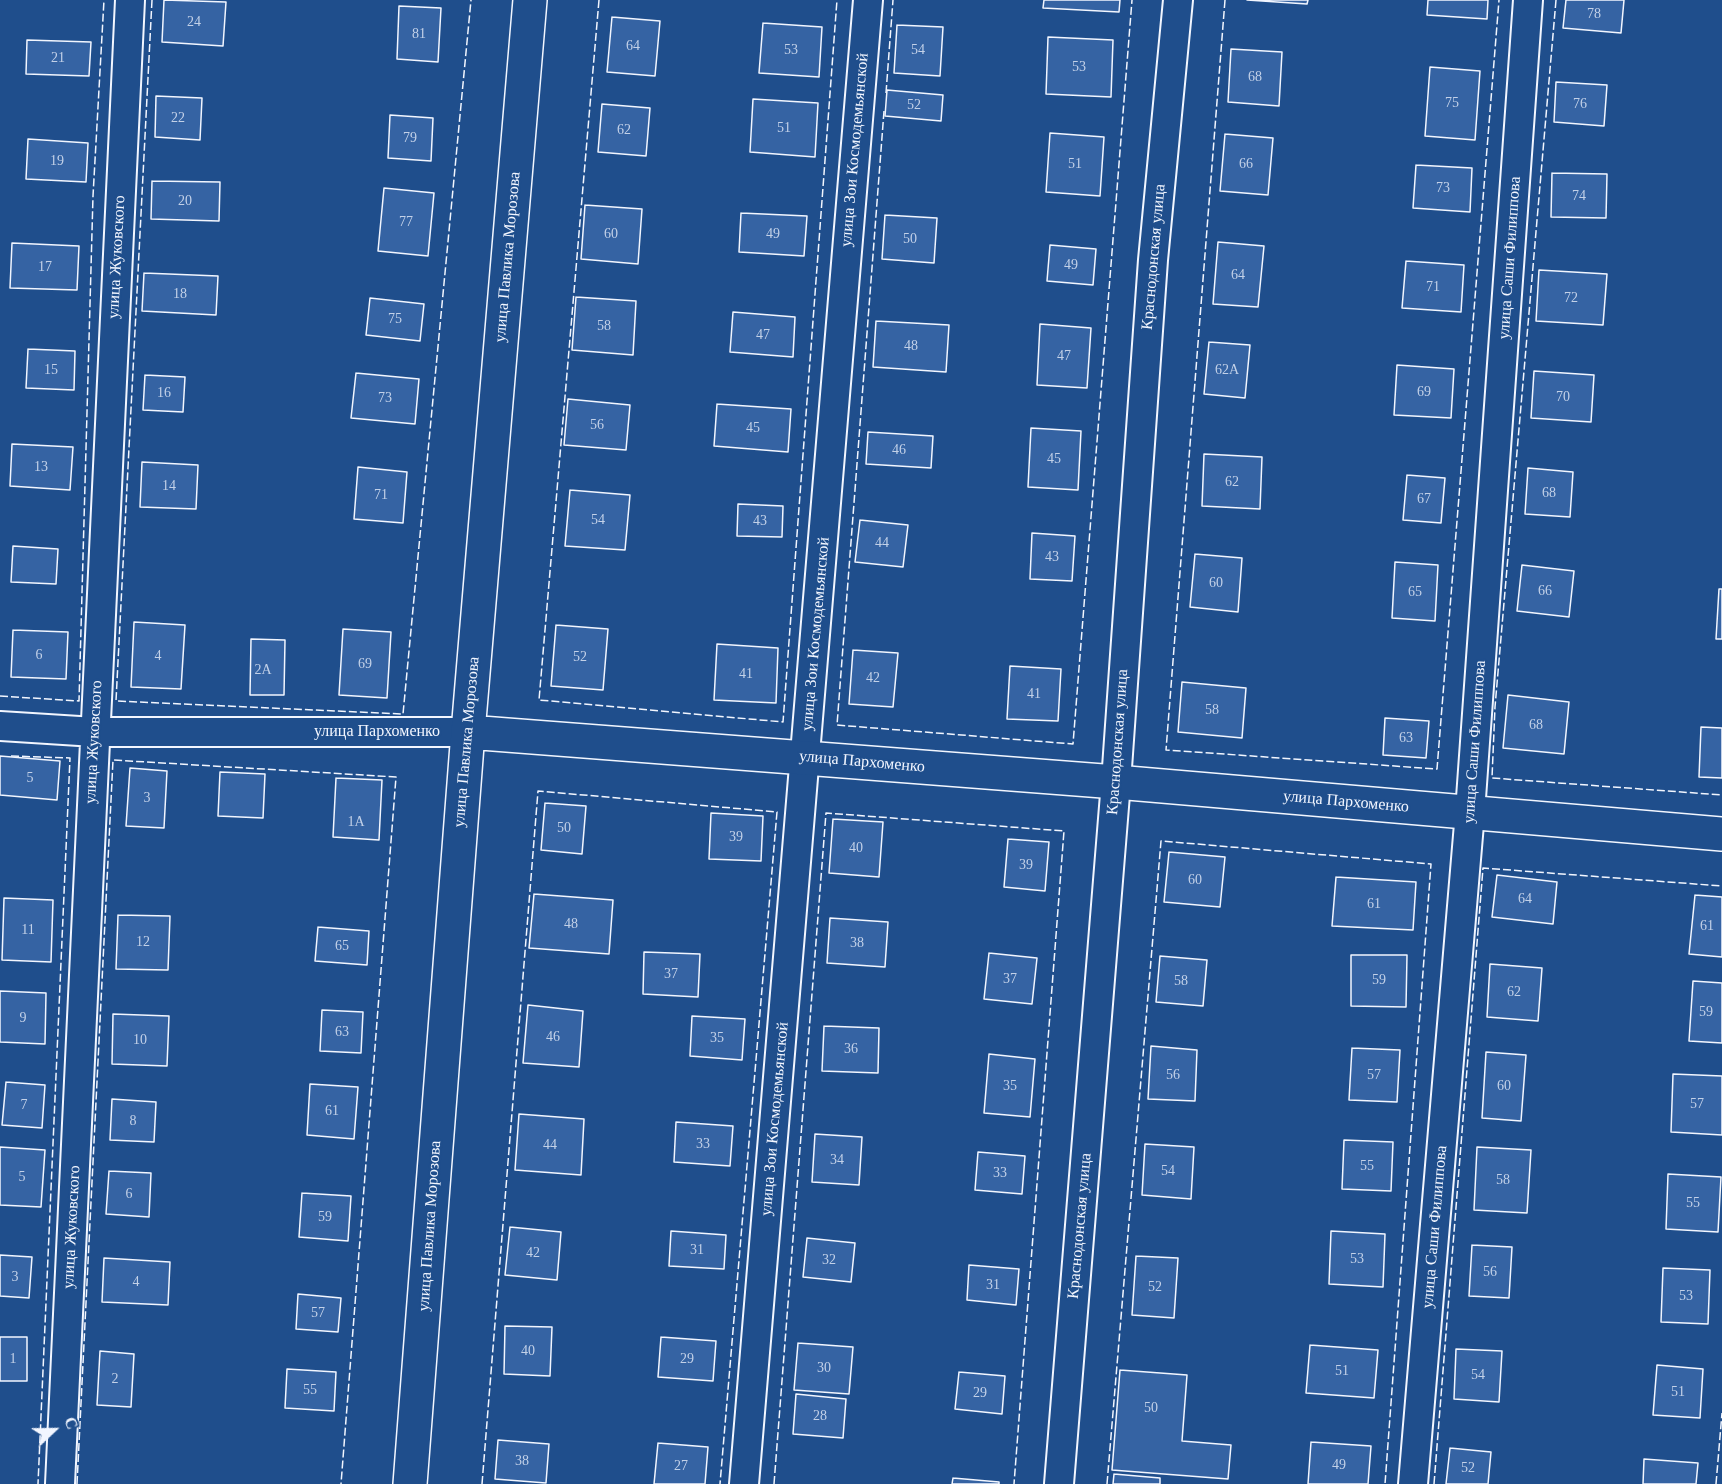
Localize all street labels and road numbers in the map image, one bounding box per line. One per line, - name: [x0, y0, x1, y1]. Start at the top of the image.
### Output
- street label: улица Зои Космодемьянской: [837, 52, 873, 248]
- street label: улица Павлика Морозова: [491, 171, 525, 343]
- street label: улица Саши Филиппова: [1495, 176, 1525, 340]
- street label: Краснодонская улица: [1138, 183, 1170, 331]
- street label: улица Жуковского: [104, 195, 130, 319]
- street label: улица Зои Космодемьянской: [798, 536, 834, 732]
- street label: улица Павлика Морозова: [450, 656, 484, 828]
- street label: улица Саши Филиппова: [1460, 660, 1490, 824]
- street label: Краснодонская улица: [1103, 668, 1133, 816]
- street label: улица Жуковского: [81, 680, 107, 804]
- street label: улица Пархоменко: [314, 722, 440, 742]
- street label: улица Пархоменко: [798, 747, 926, 777]
- street label: улица Пархоменко: [1282, 787, 1410, 817]
- street label: улица Зои Космодемьянской: [757, 1021, 793, 1217]
- street label: улица Павлика Морозова: [414, 1140, 446, 1312]
- street label: улица Саши Филиппова: [1418, 1145, 1452, 1309]
- street label: Краснодонская улица: [1064, 1152, 1096, 1300]
- street label: улица Жуковского: [59, 1165, 85, 1289]

